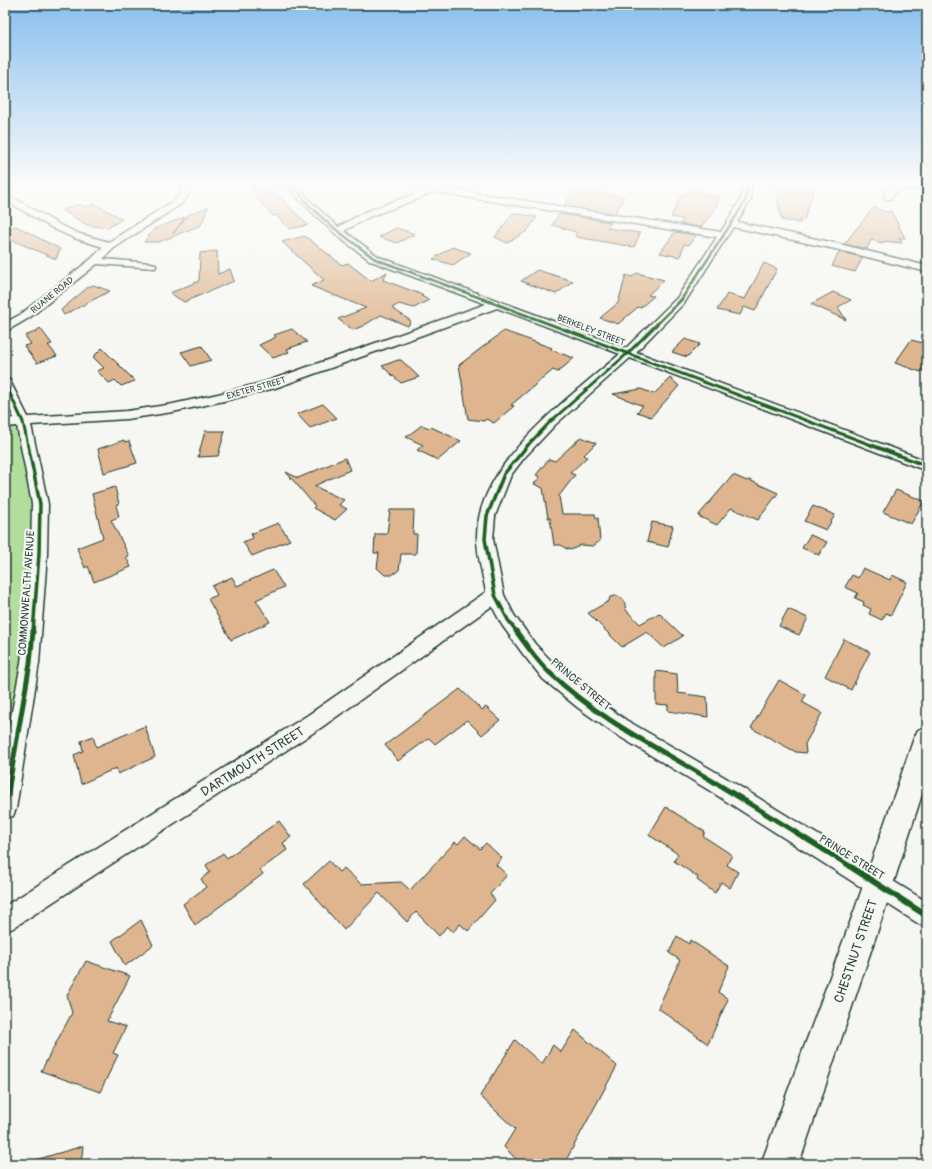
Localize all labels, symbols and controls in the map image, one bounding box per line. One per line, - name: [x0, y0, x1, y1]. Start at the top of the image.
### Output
- street label: RUANE ROAD: [29, 274, 76, 316]
- street label: BERKELEY STREET: [555, 312, 626, 348]
- street label: EXETER STREET: [225, 375, 287, 402]
- street label: COMMONWEALTH AVENUE: [16, 530, 37, 656]
- street label: PRINCE STREET: [548, 656, 613, 713]
- street label: DARTMOUTH STREET: [198, 724, 307, 800]
- street label: PRINCE STREET: [817, 832, 887, 883]
- street label: CHESTNUT STREET: [831, 898, 881, 1005]

